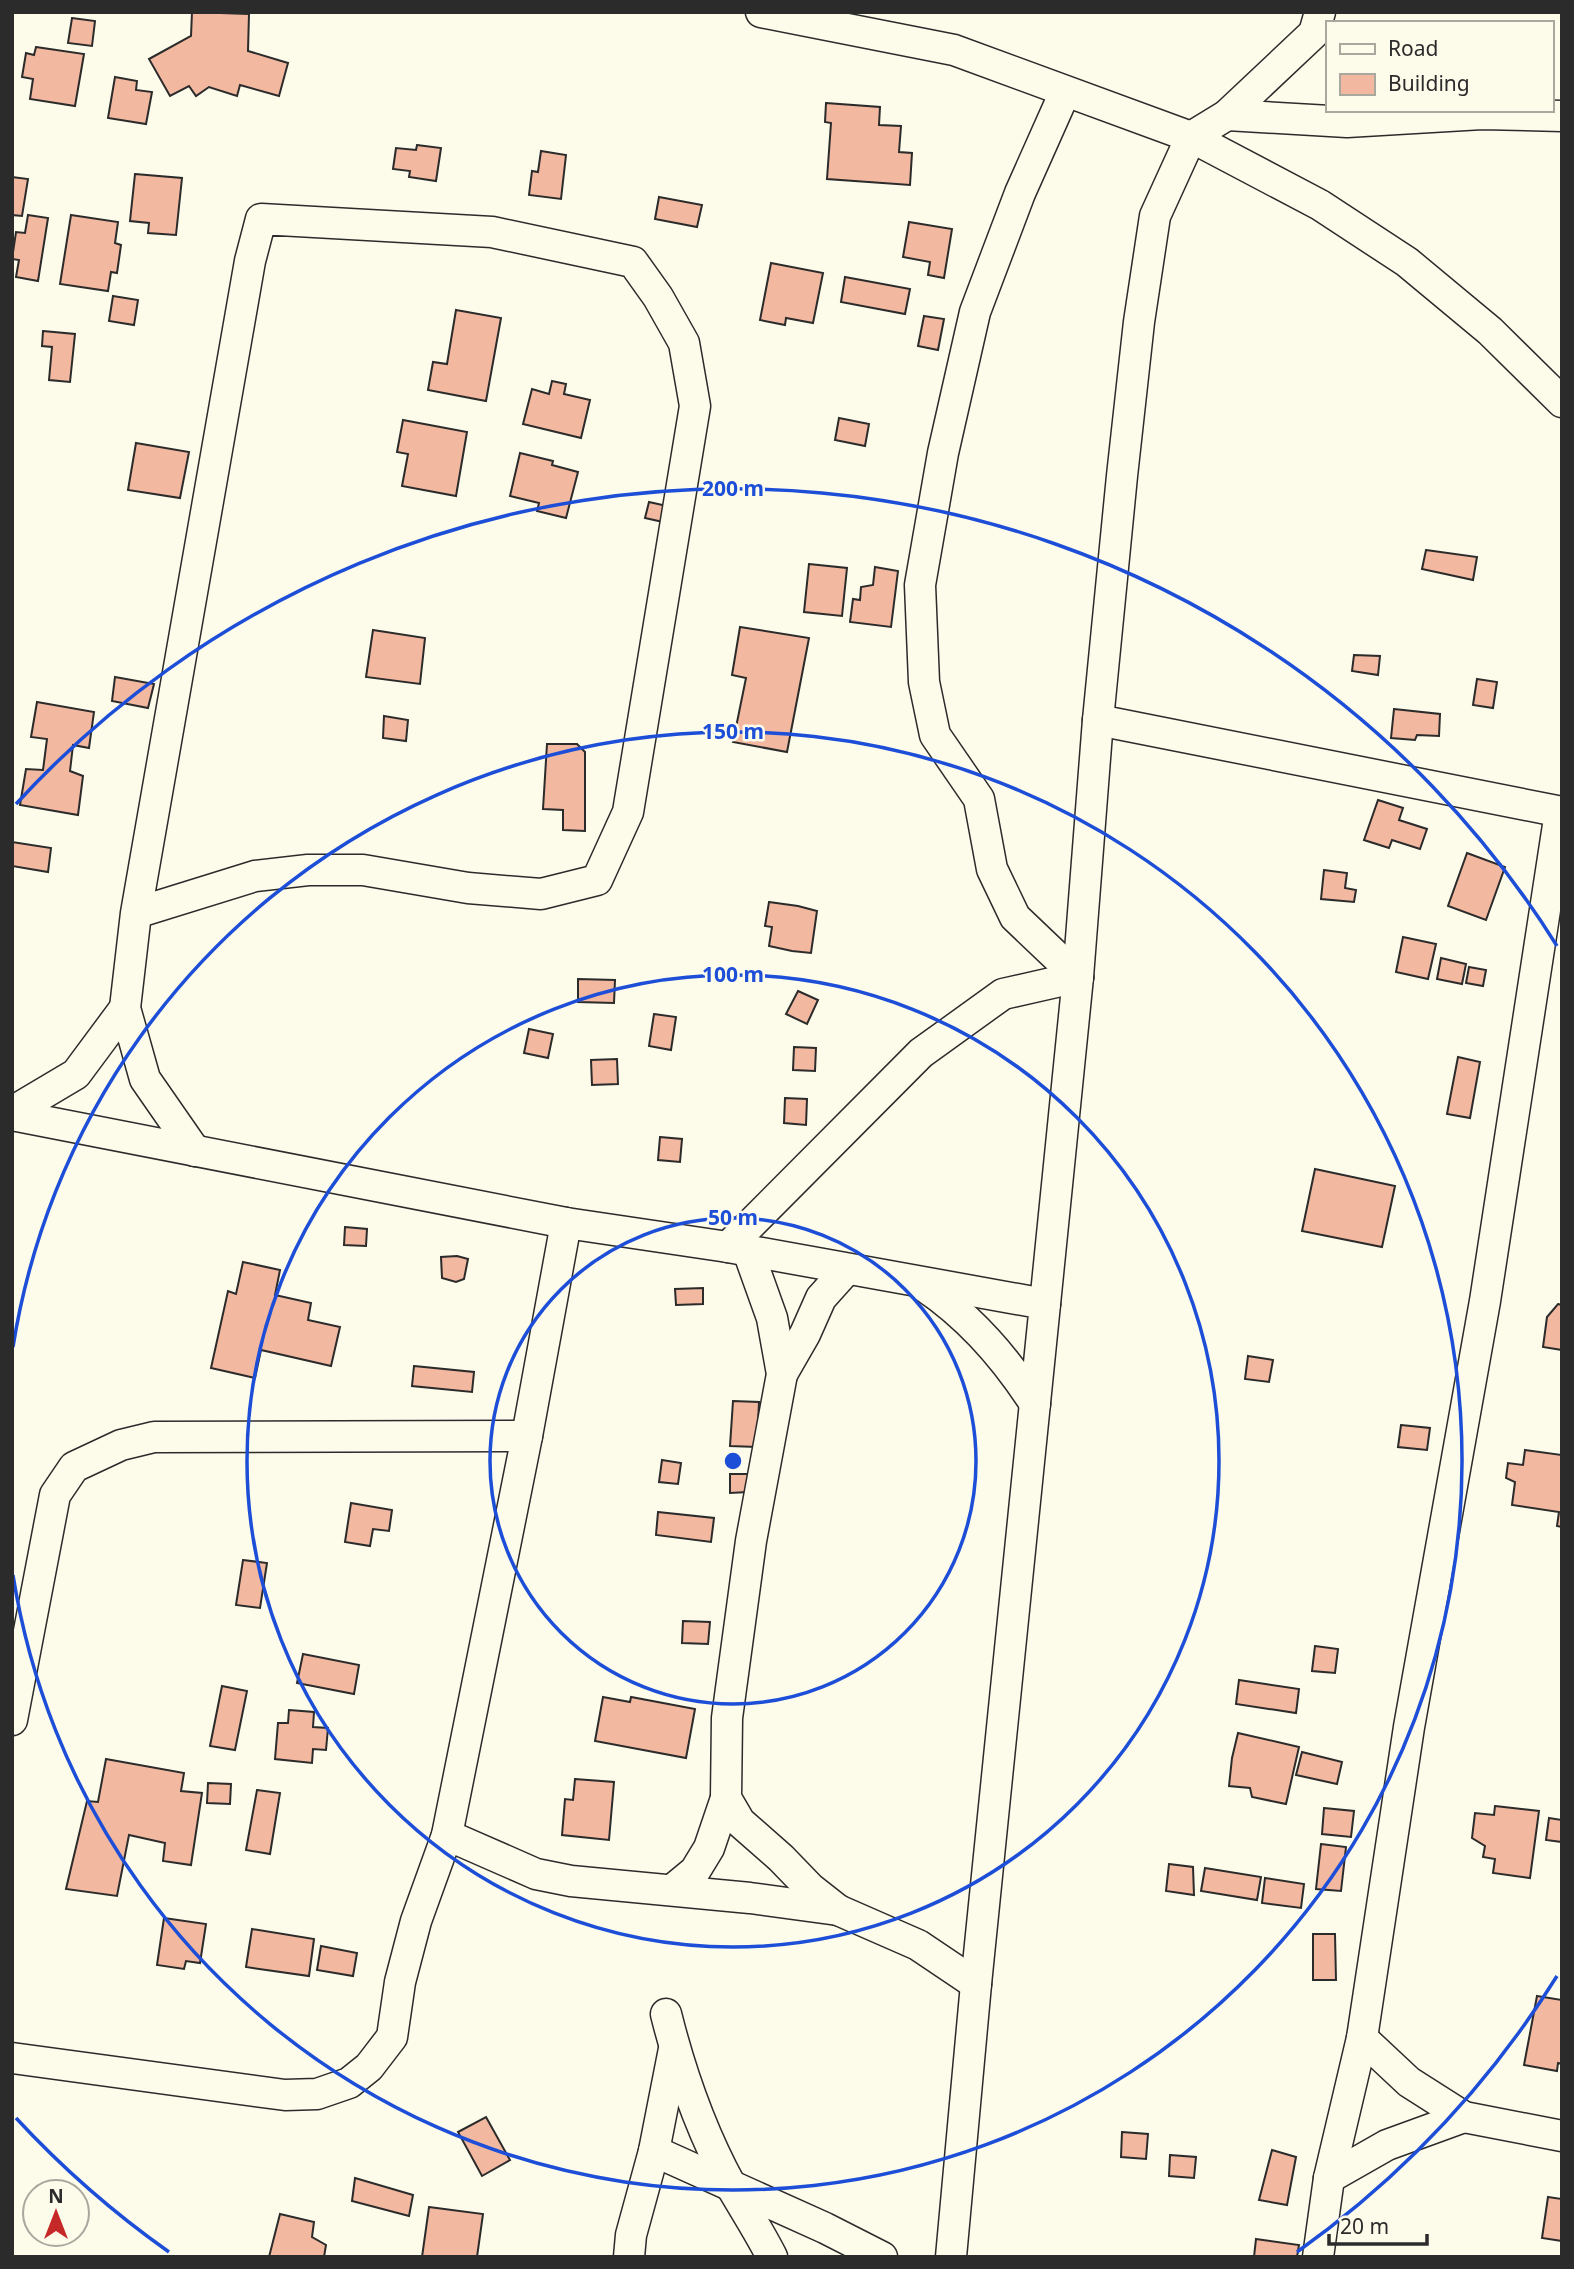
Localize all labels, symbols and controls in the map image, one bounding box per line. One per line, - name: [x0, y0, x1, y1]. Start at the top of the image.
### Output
- legend: [1326, 21, 1553, 112]
- text: Road: [1388, 34, 1438, 62]
- text: Building: [1388, 69, 1470, 97]
- text: 200 m: [702, 474, 764, 502]
- text: 150 m: [702, 717, 764, 745]
- text: 100 m: [702, 960, 764, 988]
- text: 50 m: [708, 1203, 758, 1231]
- centre of rings: [721, 1449, 745, 1473]
- north arrow: [21, 2178, 91, 2248]
- text: N: [48, 2183, 64, 2209]
- scale bar: [1329, 2202, 1427, 2246]
- text: 20 m: [1340, 2212, 1389, 2240]

